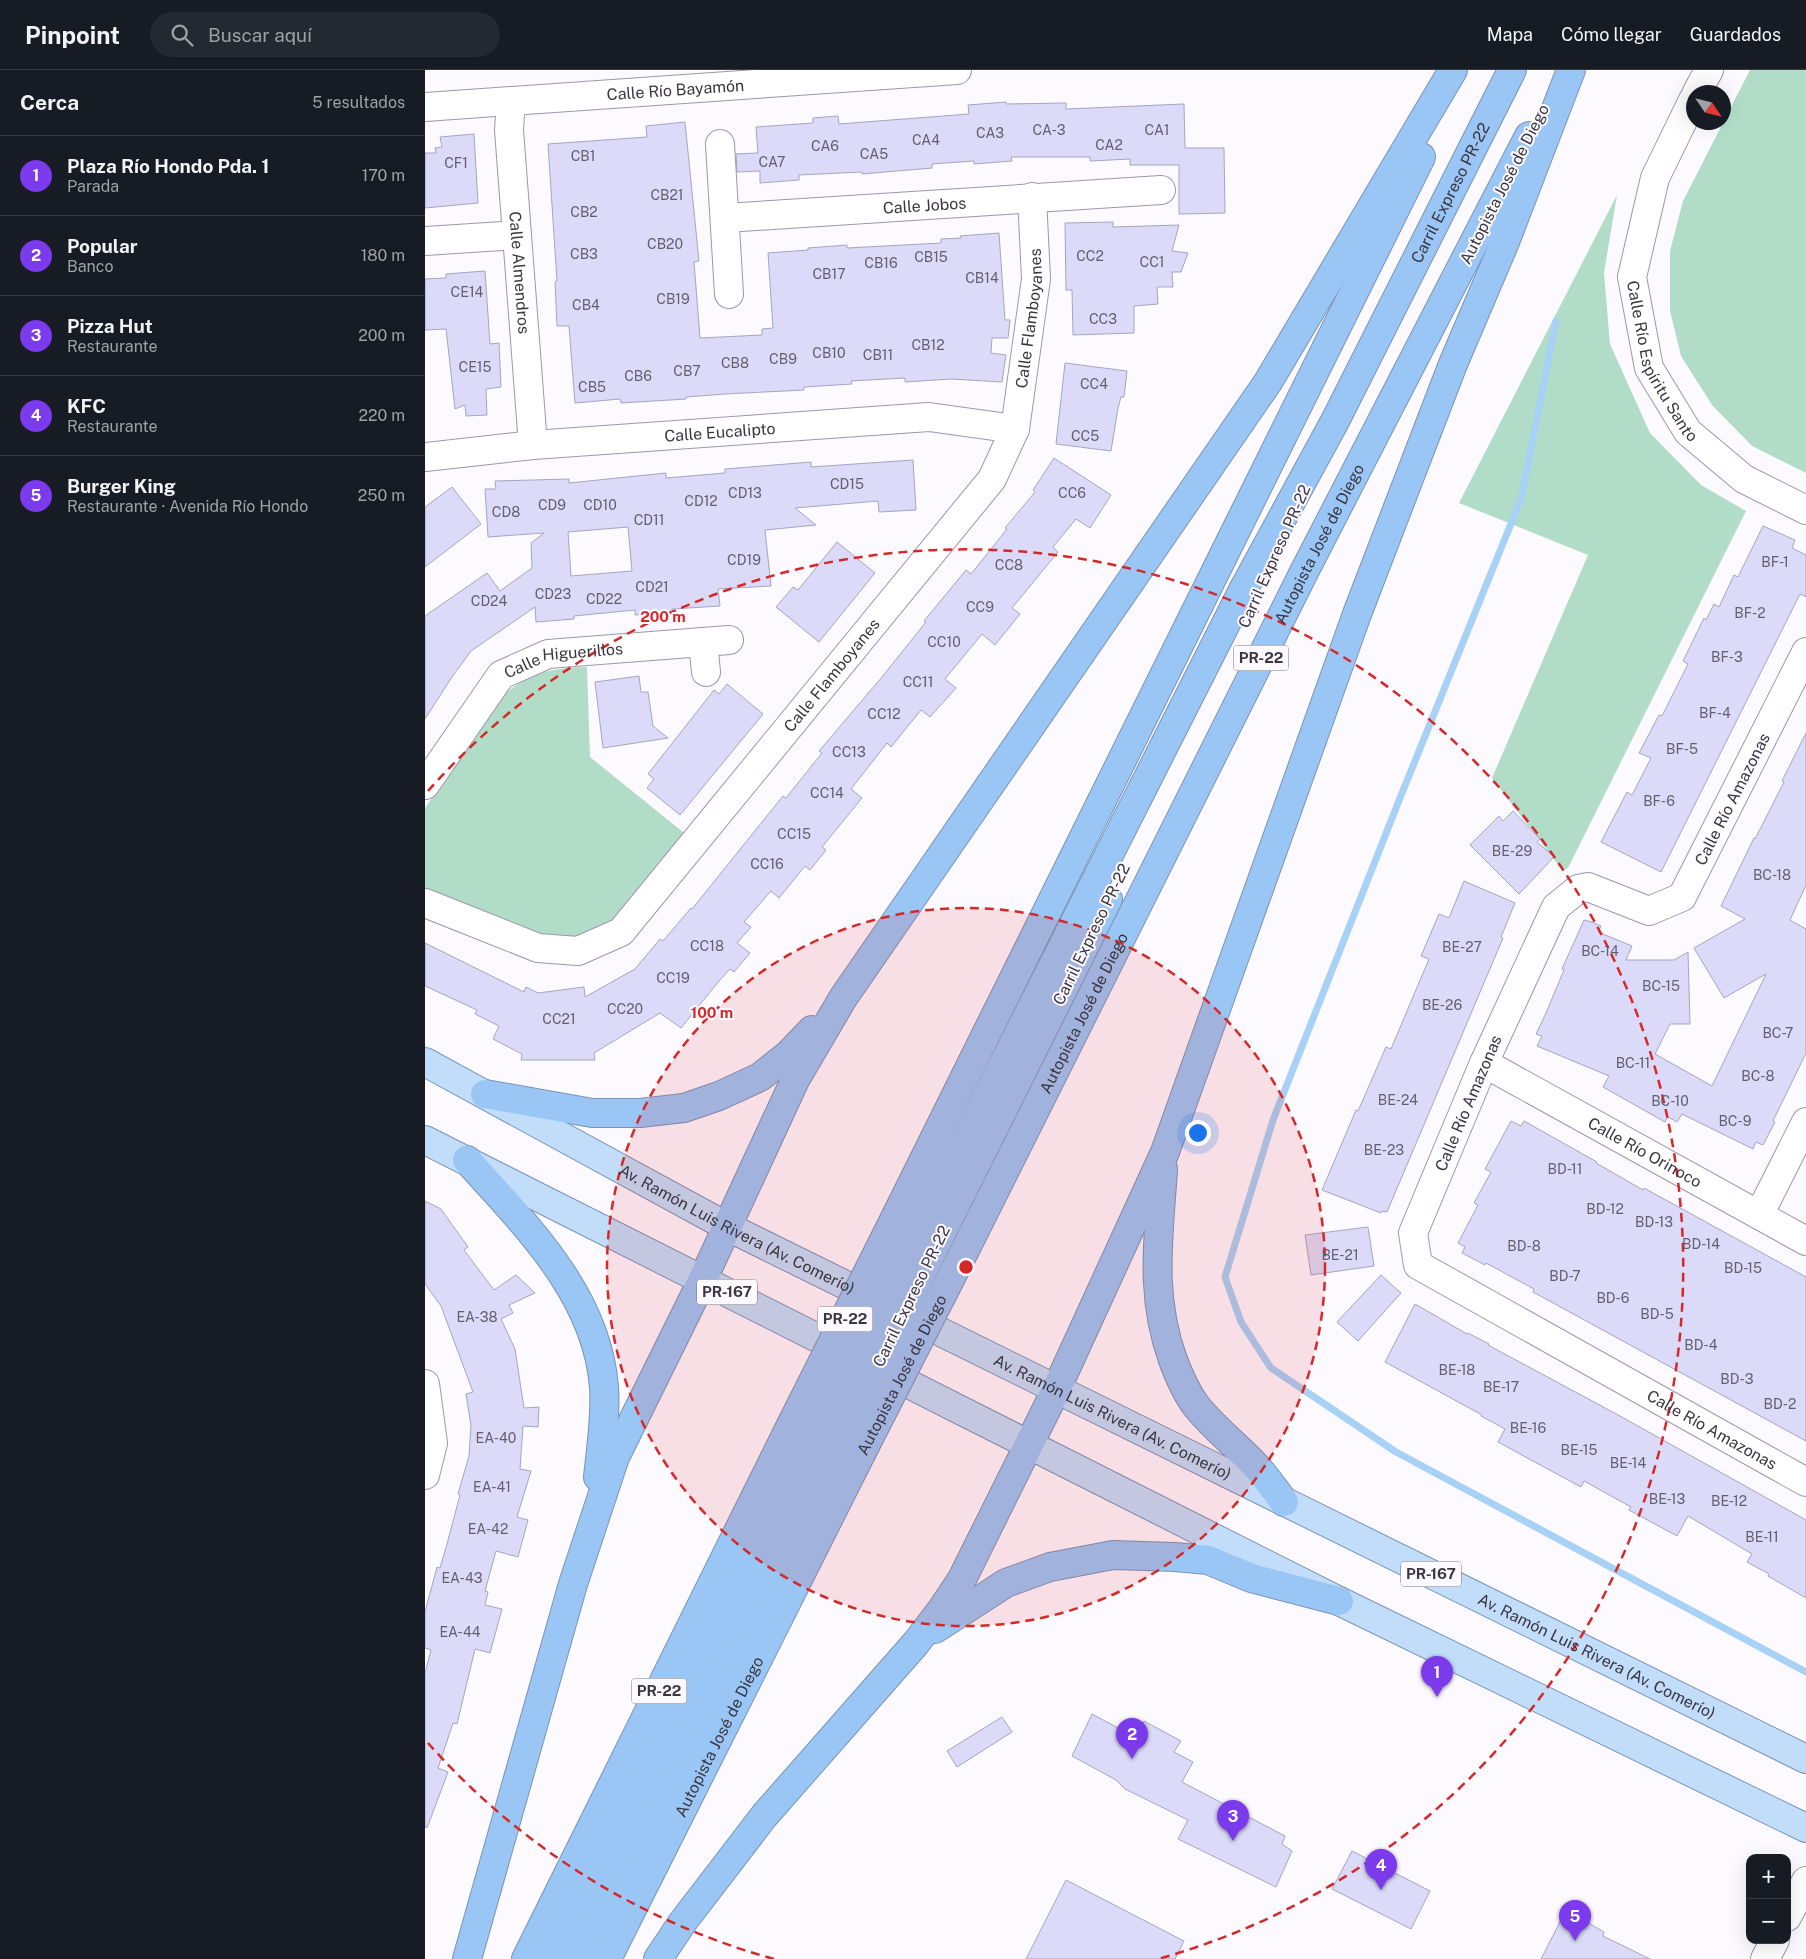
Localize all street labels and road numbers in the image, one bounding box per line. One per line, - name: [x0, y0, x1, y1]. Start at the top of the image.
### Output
- street label: Calle Río Bayamón: [606, 76, 745, 104]
- street label: Autopista José de Diego: [1456, 101, 1553, 267]
- street label: Carril Expreso PR-22: [1407, 119, 1494, 266]
- street label: Calle Jobos: [882, 194, 967, 218]
- street label: Calle Almendros: [505, 211, 534, 335]
- street label: Calle Flamboyanes: [1012, 248, 1046, 389]
- street label: Calle Río Espíritu Santo: [1623, 279, 1701, 446]
- street label: Calle Eucalipto: [664, 419, 776, 446]
- street label: Autopista José de Diego: [1271, 461, 1368, 627]
- street label: Carril Expreso PR-22: [1234, 482, 1315, 631]
- street label: Calle Flamboyanes: [780, 615, 884, 736]
- street label: Calle Higuerillos: [501, 639, 624, 682]
- road number: PR-22: [1233, 646, 1289, 670]
- street label: Calle Río Amazonas: [1691, 730, 1774, 869]
- street label: Carril Expreso PR-22: [1049, 860, 1134, 1008]
- street label: Autopista José de Diego: [1036, 930, 1132, 1097]
- street label: Calle Río Amazonas: [1431, 1032, 1506, 1174]
- street label: Calle Río Orinoco: [1585, 1113, 1705, 1192]
- street label: Av. Ramón Luis Rivera (Av. Comerío): [616, 1161, 858, 1298]
- street label: Carril Expreso PR-22: [869, 1222, 954, 1370]
- road number: PR-167: [697, 1280, 757, 1304]
- street label: Autopista José de Diego: [853, 1292, 951, 1458]
- road number: PR-22: [817, 1306, 873, 1332]
- street label: Av. Ramón Luis Rivera (Av. Comerío): [991, 1351, 1234, 1484]
- street label: Calle Río Amazonas: [1644, 1386, 1780, 1474]
- road number: PR-167: [1401, 1562, 1461, 1586]
- street label: Av. Ramón Luis Rivera (Av. Comerío): [1475, 1590, 1719, 1723]
- street label: Autopista José de Diego: [671, 1653, 768, 1820]
- road number: PR-22: [631, 1678, 687, 1704]

